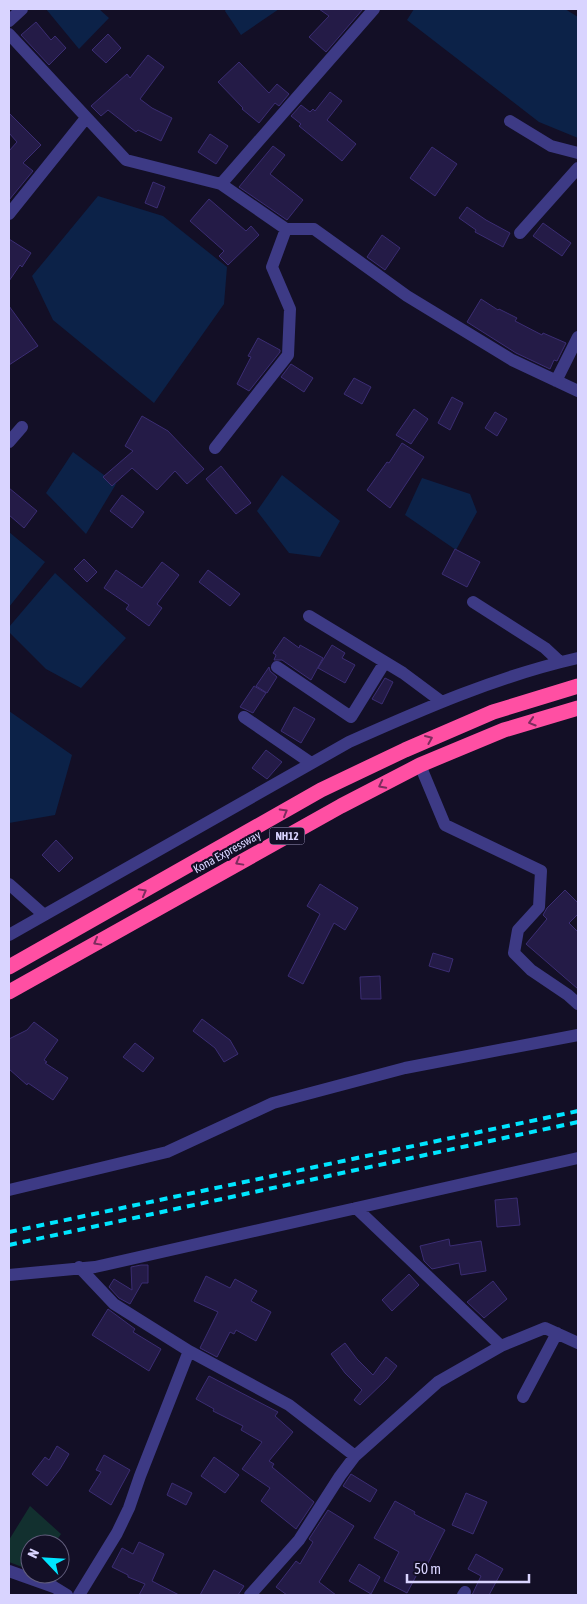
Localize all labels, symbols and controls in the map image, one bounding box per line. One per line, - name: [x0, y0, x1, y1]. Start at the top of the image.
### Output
- one-way arrow: [528, 717, 536, 727]
- one-way arrow: [424, 734, 433, 745]
- one-way arrow: [378, 779, 387, 789]
- one-way arrow: [279, 808, 288, 818]
- street label: Kona Expressway: [191, 828, 263, 876]
- road number: NH12: [270, 828, 304, 844]
- one-way arrow: [236, 856, 245, 866]
- one-way arrow: [138, 889, 147, 899]
- one-way arrow: [94, 936, 103, 946]
- north arrow: [20, 1534, 70, 1584]
- text: N: [24, 1546, 42, 1561]
- scale bar: [407, 1552, 530, 1584]
- text: 50 m: [414, 1560, 441, 1577]

